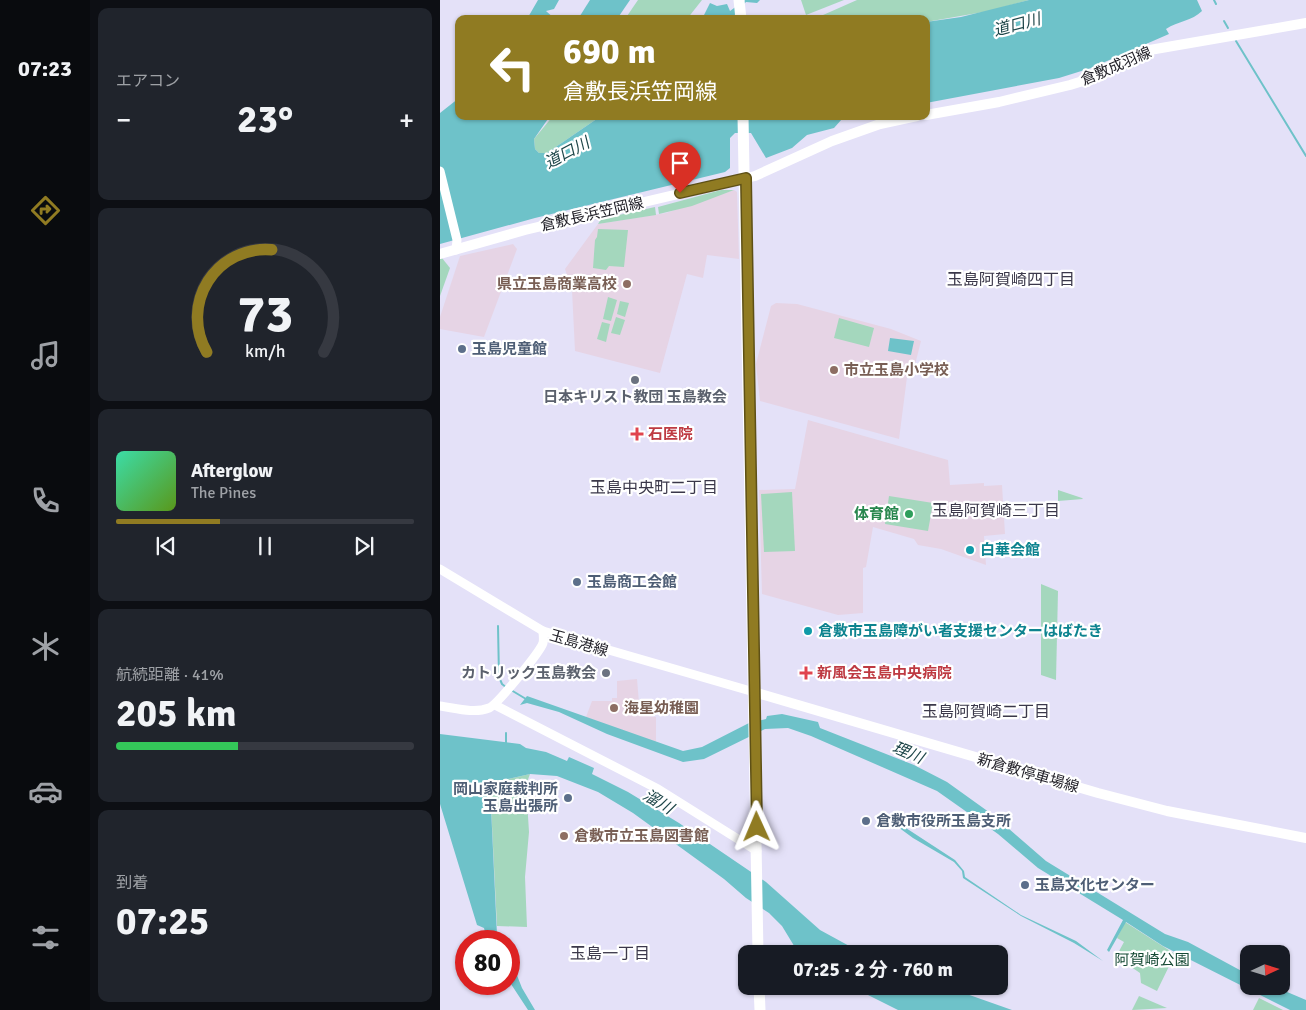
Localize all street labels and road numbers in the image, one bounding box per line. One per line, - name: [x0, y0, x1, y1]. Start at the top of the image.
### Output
- street label: 倉敷成羽線: [1078, 43, 1154, 89]
- street label: 倉敷長浜笠岡線: [539, 193, 645, 235]
- street label: 玉島港線: [548, 626, 610, 660]
- street label: 新倉敷停車場線: [975, 750, 1081, 796]

